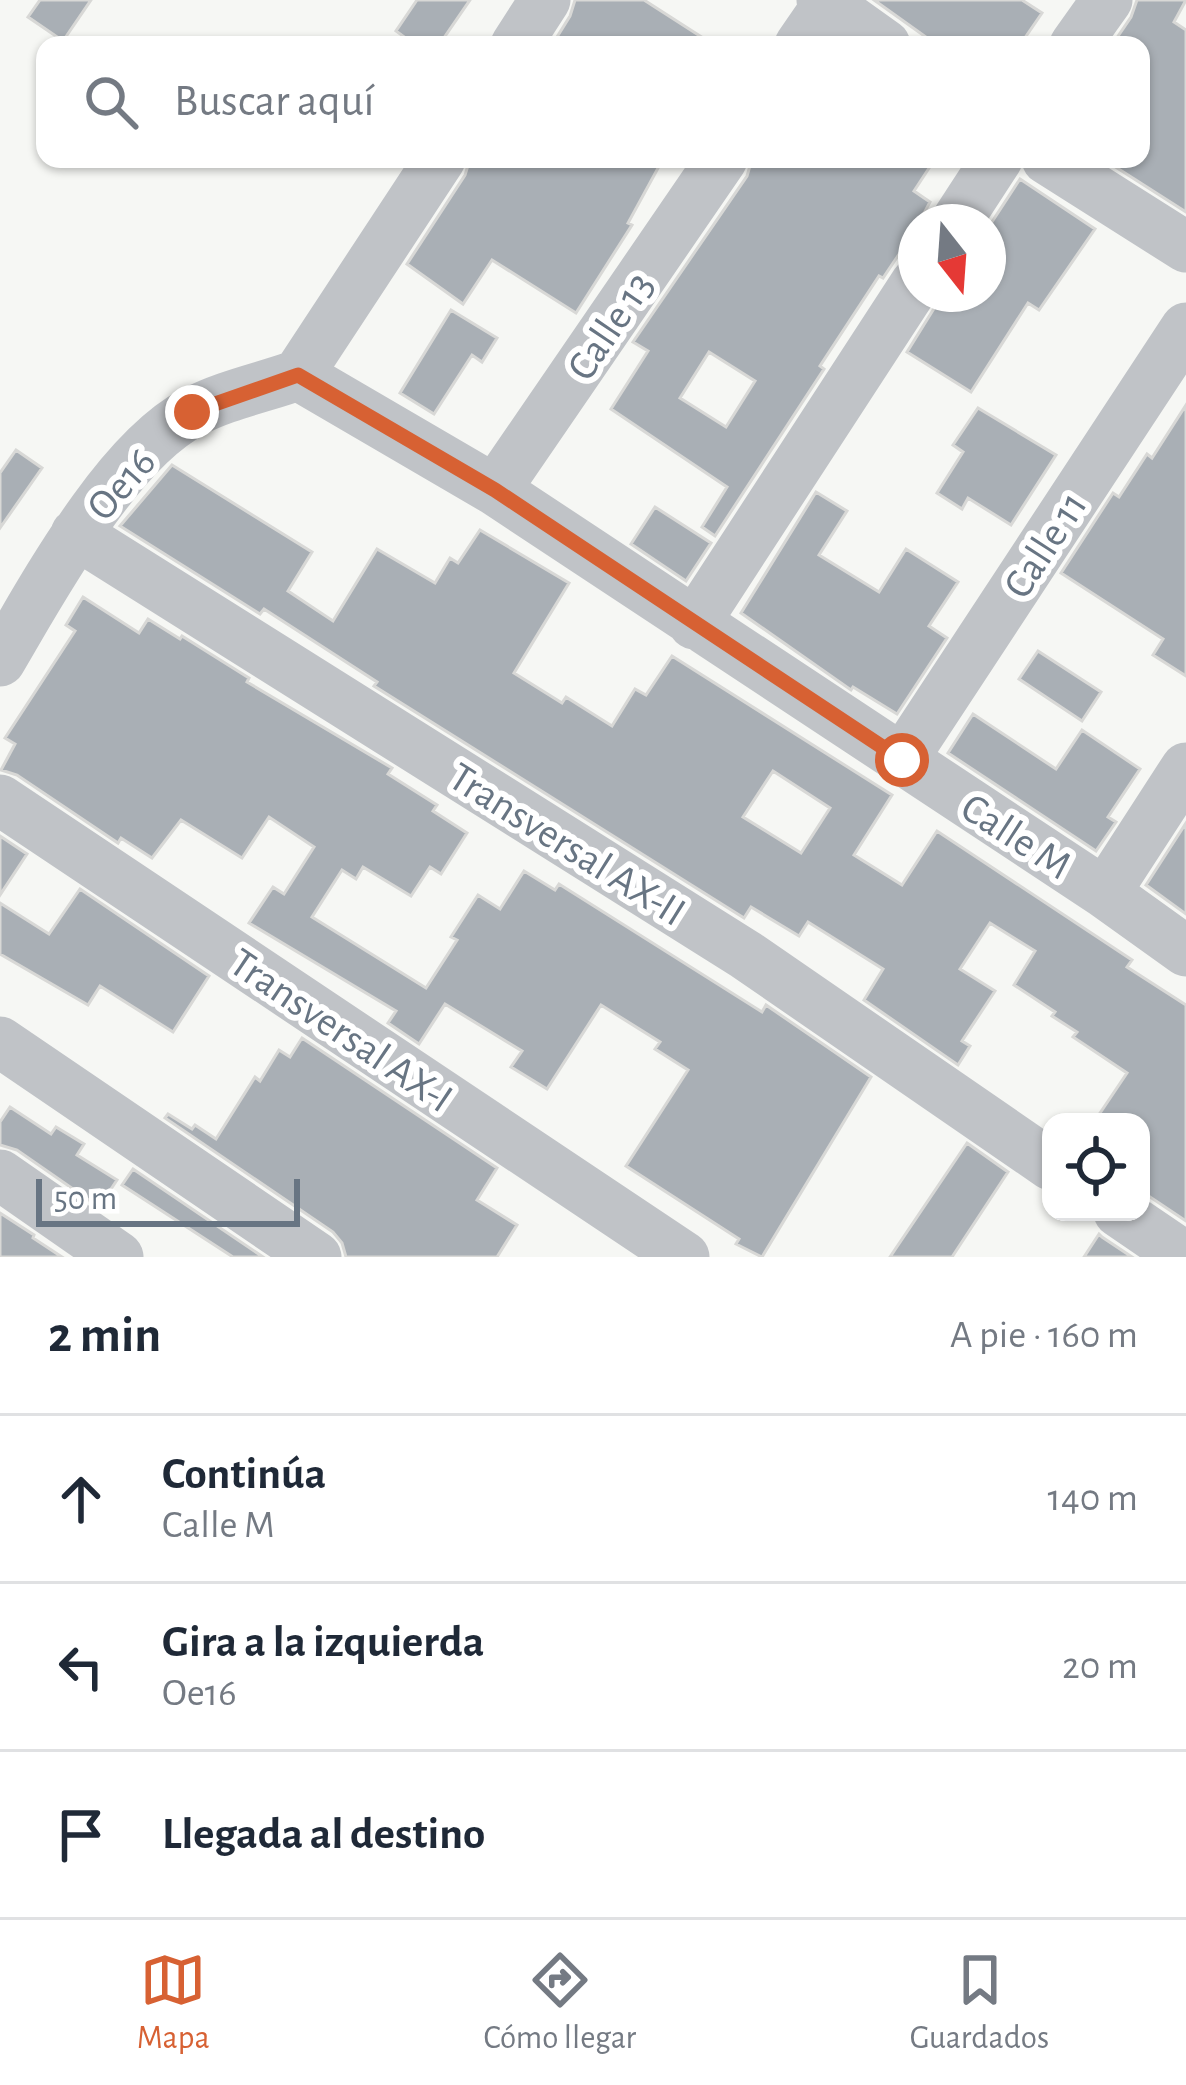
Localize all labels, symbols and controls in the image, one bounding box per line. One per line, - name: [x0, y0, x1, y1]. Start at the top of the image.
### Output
- search box: [36, 36, 1150, 168]
- icon: search: [78, 69, 144, 135]
- text: Buscar aquí: [174, 79, 374, 124]
- north arrow: [898, 204, 1006, 312]
- street label: Calle 13: [560, 265, 662, 388]
- route end: [165, 385, 219, 439]
- street label: Oe16: [79, 440, 164, 528]
- street label: Calle 11: [996, 485, 1095, 606]
- route start: [875, 733, 929, 787]
- street label: Transversal AX-II: [441, 755, 692, 934]
- street label: Calle M: [954, 786, 1078, 887]
- street label: Transversal AX-I: [222, 941, 460, 1120]
- map controls: [1042, 1113, 1150, 1221]
- button: locate: [1042, 1113, 1150, 1221]
- scale bar: [36, 1173, 300, 1226]
- text: 50 m: [54, 1183, 117, 1216]
- text: 2 min: [48, 1310, 161, 1361]
- text: A pie · 160 m: [950, 1316, 1138, 1355]
- text: Continúa: [162, 1452, 326, 1497]
- icon: ahead: [48, 1466, 114, 1532]
- text: 140 m: [1048, 1479, 1138, 1518]
- text: Calle M: [162, 1506, 275, 1545]
- text: Gira a la izquierda: [162, 1620, 484, 1665]
- icon: left: [48, 1634, 114, 1700]
- text: 20 m: [1062, 1647, 1138, 1686]
- text: Oe16: [162, 1674, 237, 1713]
- icon: arrive: [48, 1802, 114, 1868]
- text: Llegada al destino: [162, 1812, 485, 1857]
- tab: Mapa: [137, 1947, 210, 2059]
- tab: Cómo llegar: [483, 1947, 636, 2059]
- tab: Guardados: [910, 1947, 1049, 2059]

